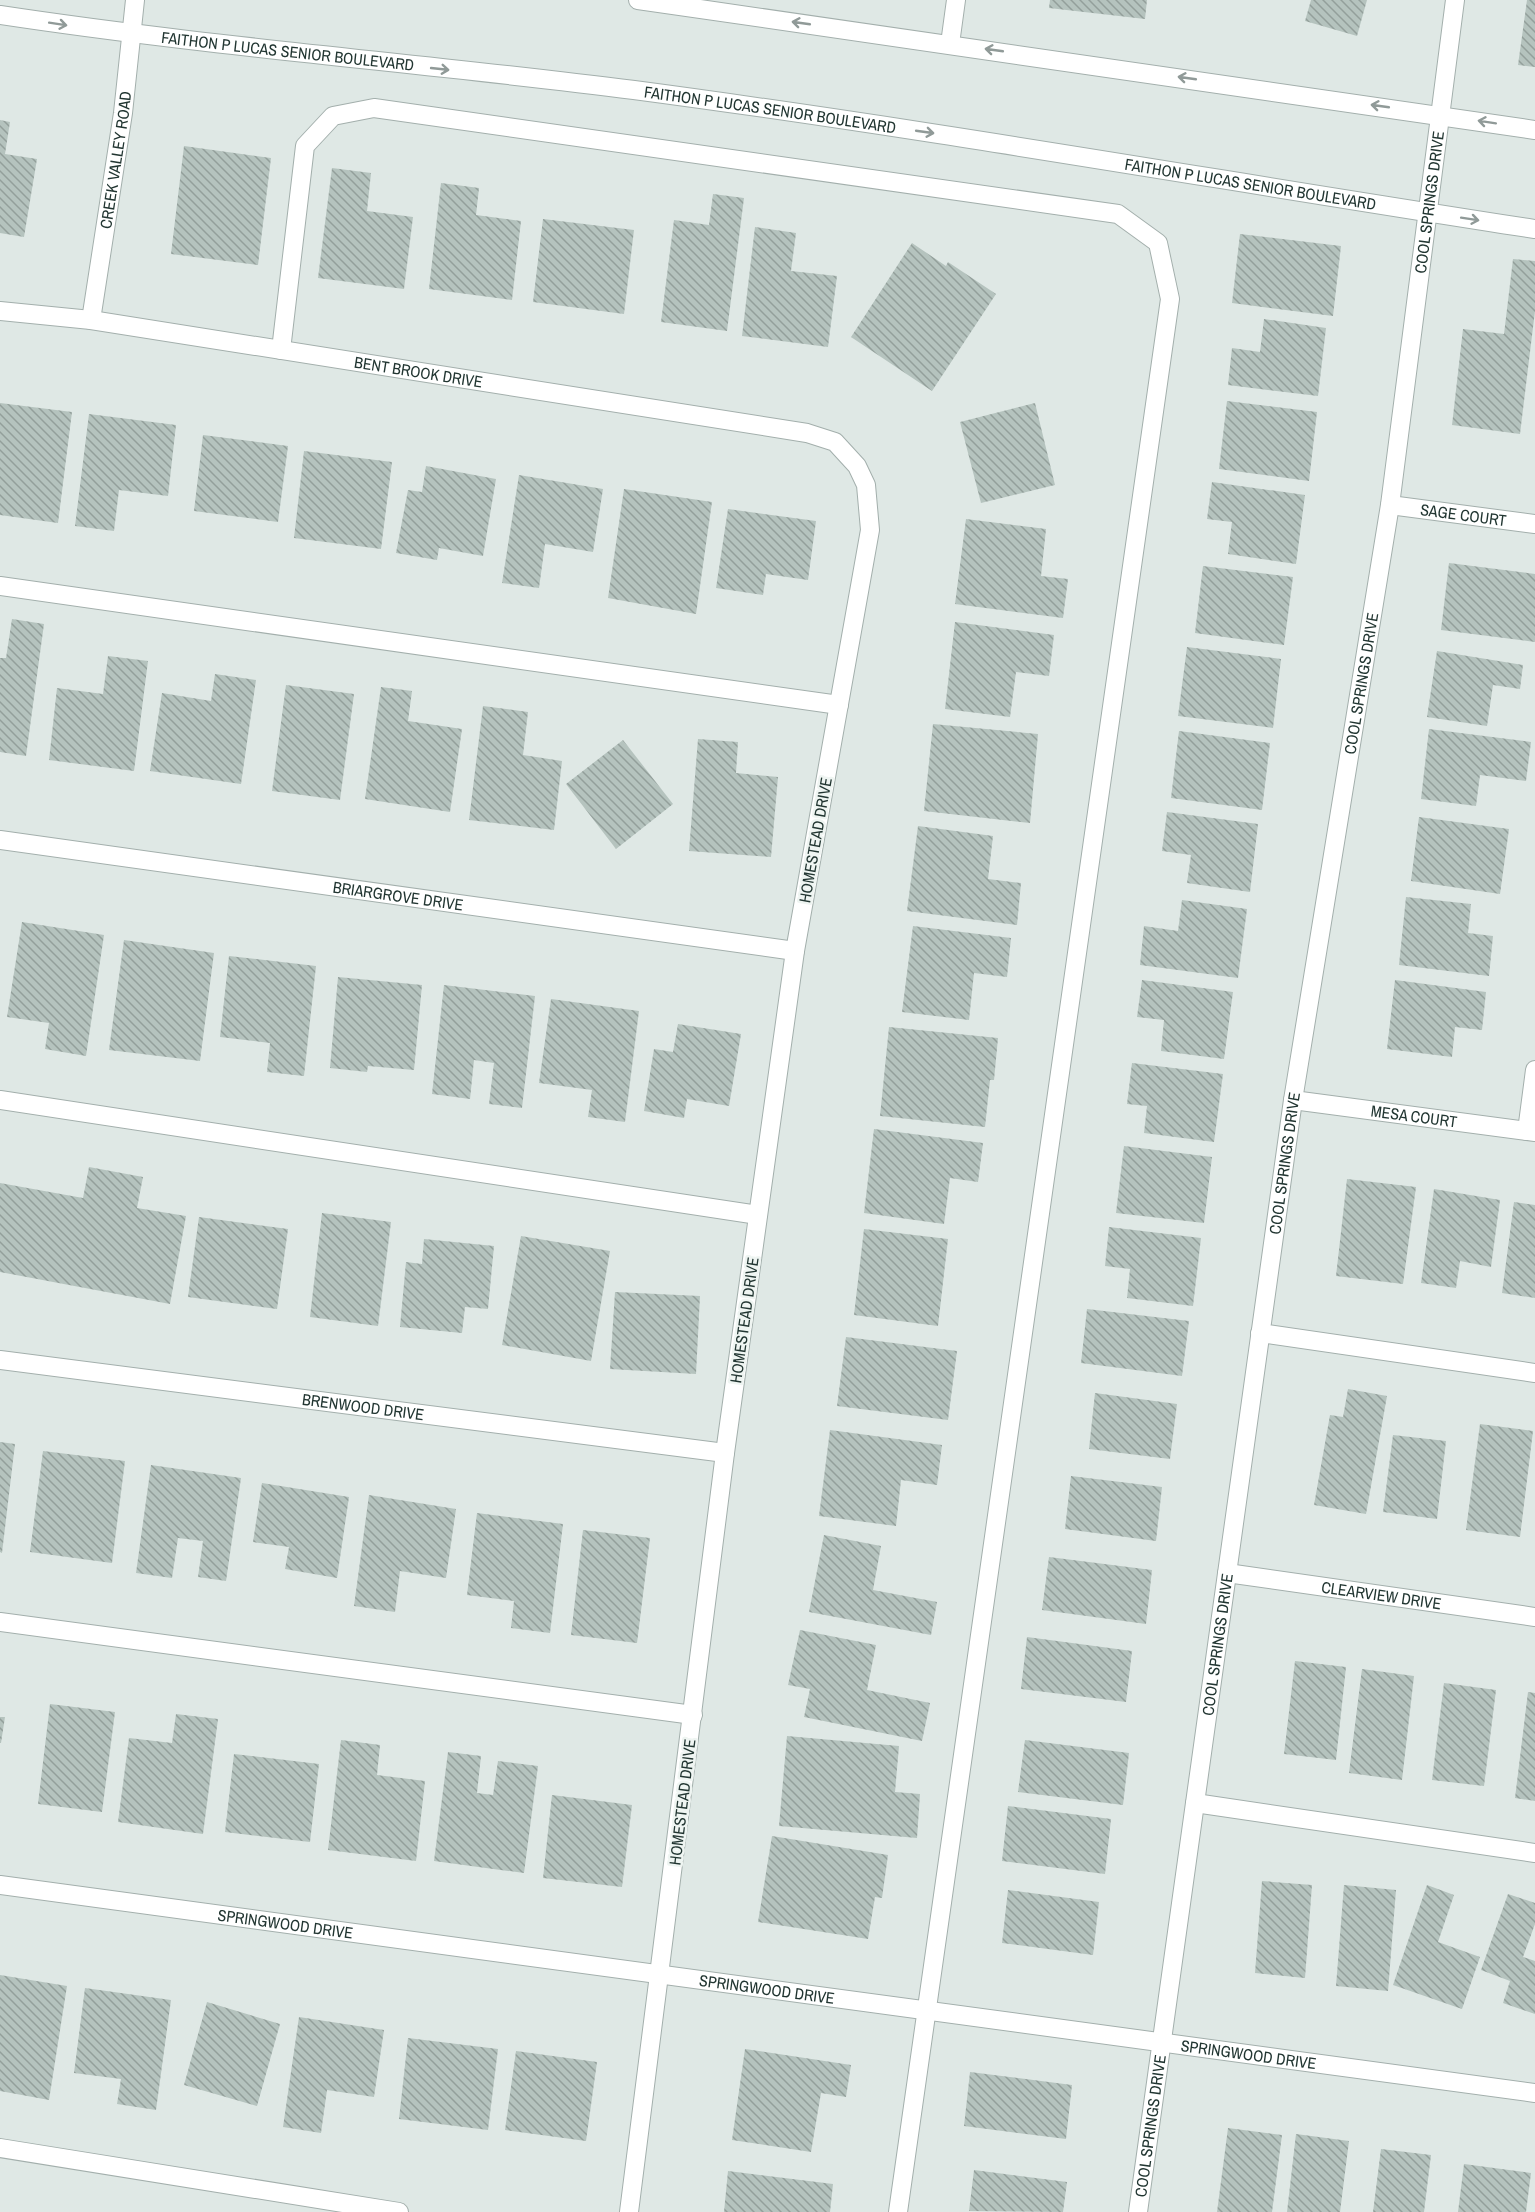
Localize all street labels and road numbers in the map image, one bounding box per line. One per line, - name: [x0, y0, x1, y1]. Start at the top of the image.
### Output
- street label: FAITHON P LUCAS SENIOR BOULEVARD: [160, 26, 415, 76]
- street label: FAITHON P LUCAS SENIOR BOULEVARD: [643, 80, 898, 138]
- street label: CREEK VALLEY ROAD: [94, 90, 136, 230]
- street label: COOL SPRINGS DRIVE: [1409, 130, 1449, 275]
- street label: FAITHON P LUCAS SENIOR BOULEVARD: [1123, 153, 1378, 215]
- street label: BENT BROOK DRIVE: [353, 351, 484, 393]
- street label: SAGE COURT: [1419, 498, 1508, 531]
- street label: COOL SPRINGS DRIVE: [1339, 611, 1383, 756]
- street label: HOMESTEAD DRIVE: [793, 776, 837, 904]
- street label: BRIARGROVE DRIVE: [332, 876, 465, 916]
- street label: COOL SPRINGS DRIVE: [1263, 1090, 1305, 1236]
- street label: MESA COURT: [1370, 1099, 1458, 1133]
- street label: HOMESTEAD DRIVE: [724, 1256, 764, 1384]
- street label: BRENWOOD DRIVE: [301, 1388, 425, 1425]
- street label: COOL SPRINGS DRIVE: [1196, 1572, 1238, 1717]
- street label: CLEARVIEW DRIVE: [1320, 1576, 1443, 1615]
- street label: HOMESTEAD DRIVE: [663, 1738, 701, 1866]
- street label: SPRINGWOOD DRIVE: [216, 1904, 355, 1944]
- street label: SPRINGWOOD DRIVE: [698, 1969, 836, 2009]
- street label: SPRINGWOOD DRIVE: [1179, 2034, 1318, 2074]
- street label: COOL SPRINGS DRIVE: [1129, 2053, 1171, 2198]

